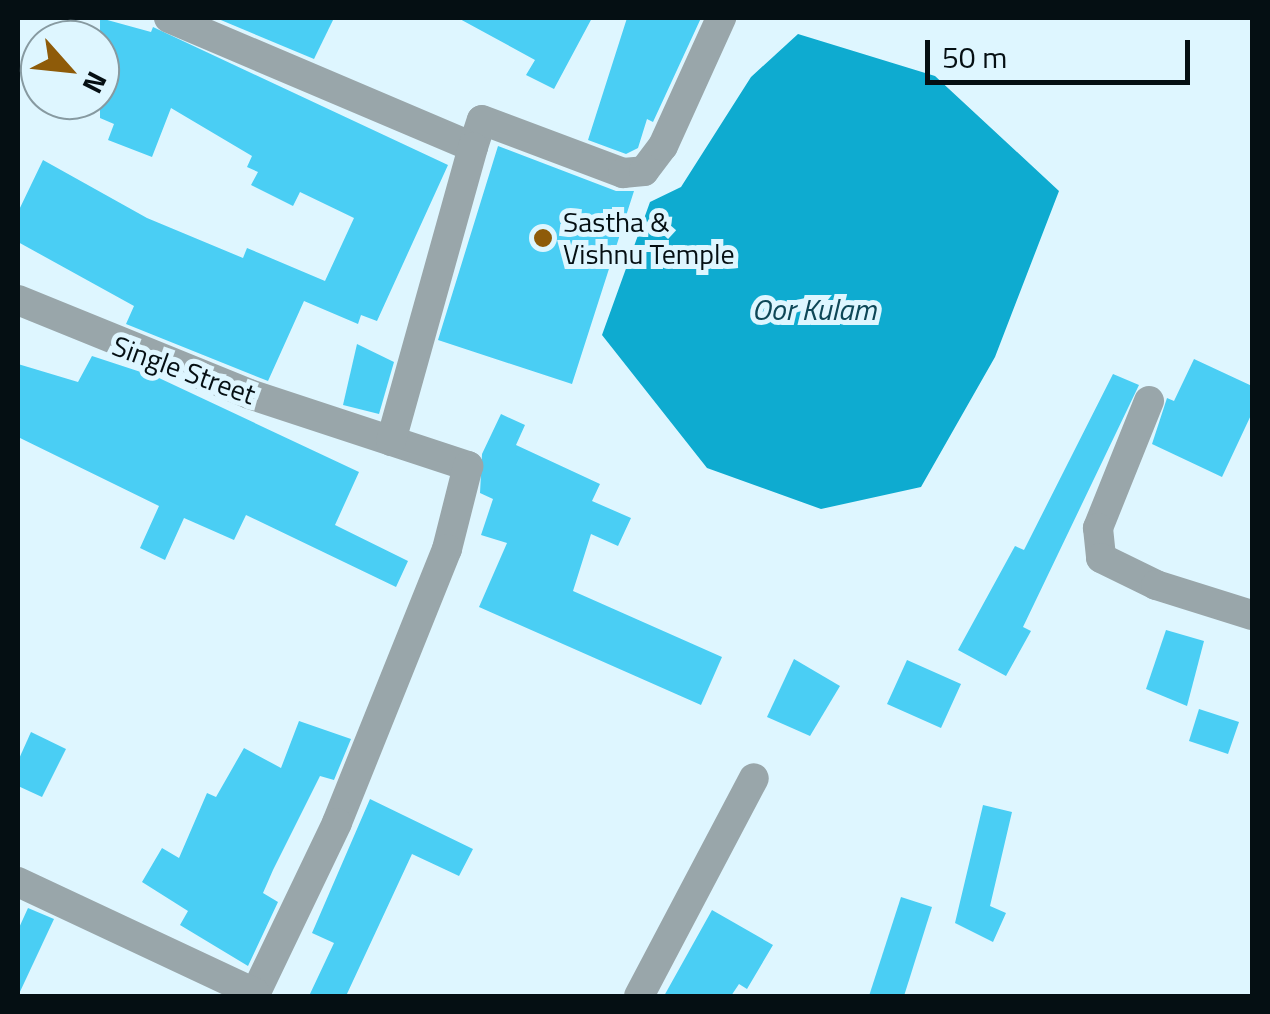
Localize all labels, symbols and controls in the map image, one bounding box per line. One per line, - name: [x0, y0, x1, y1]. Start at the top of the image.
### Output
- north arrow: [20, 20, 120, 120]
- scale bar: [930, 20, 1195, 82]
- text: 50 m: [942, 34, 1007, 80]
- text: N: [72, 65, 119, 101]
- place label: Sastha & Vishnu Temple: [563, 205, 735, 271]
- marker: Sastha & Vishnu Temple: [532, 227, 554, 249]
- water label: Oor Kulam: [752, 291, 876, 327]
- street label: Single Street: [108, 329, 260, 411]

